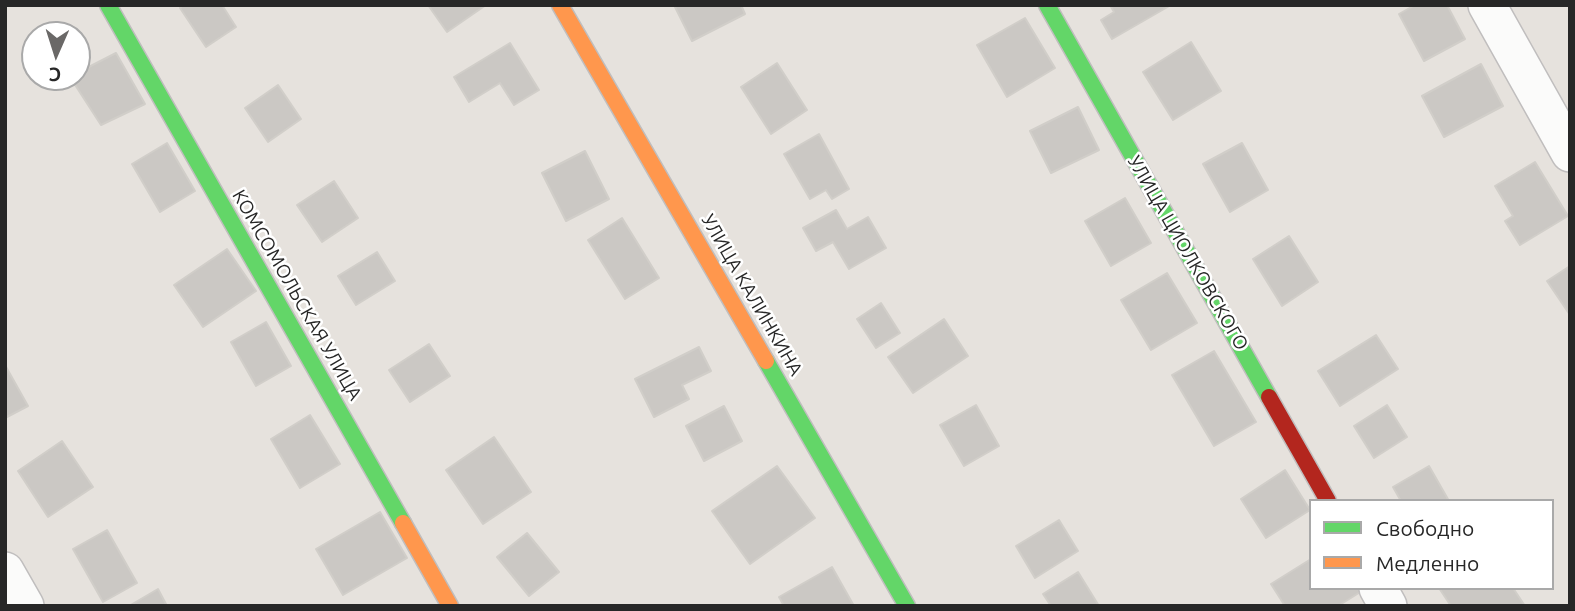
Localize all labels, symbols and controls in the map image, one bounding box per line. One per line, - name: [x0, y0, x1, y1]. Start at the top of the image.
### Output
- north arrow: [21, 21, 91, 91]
- text: С: [48, 64, 62, 86]
- street label: УЛИЦА ЦИОЛКОВСКОГО: [1123, 152, 1253, 354]
- street label: КОМСОМОЛЬСКАЯ УЛИЦА: [227, 186, 367, 404]
- street label: УЛИЦА КАЛИНКИНА: [696, 210, 808, 380]
- legend: [1309, 499, 1554, 590]
- text: Свободно: [1376, 516, 1474, 540]
- text: Медленно: [1376, 551, 1479, 575]

